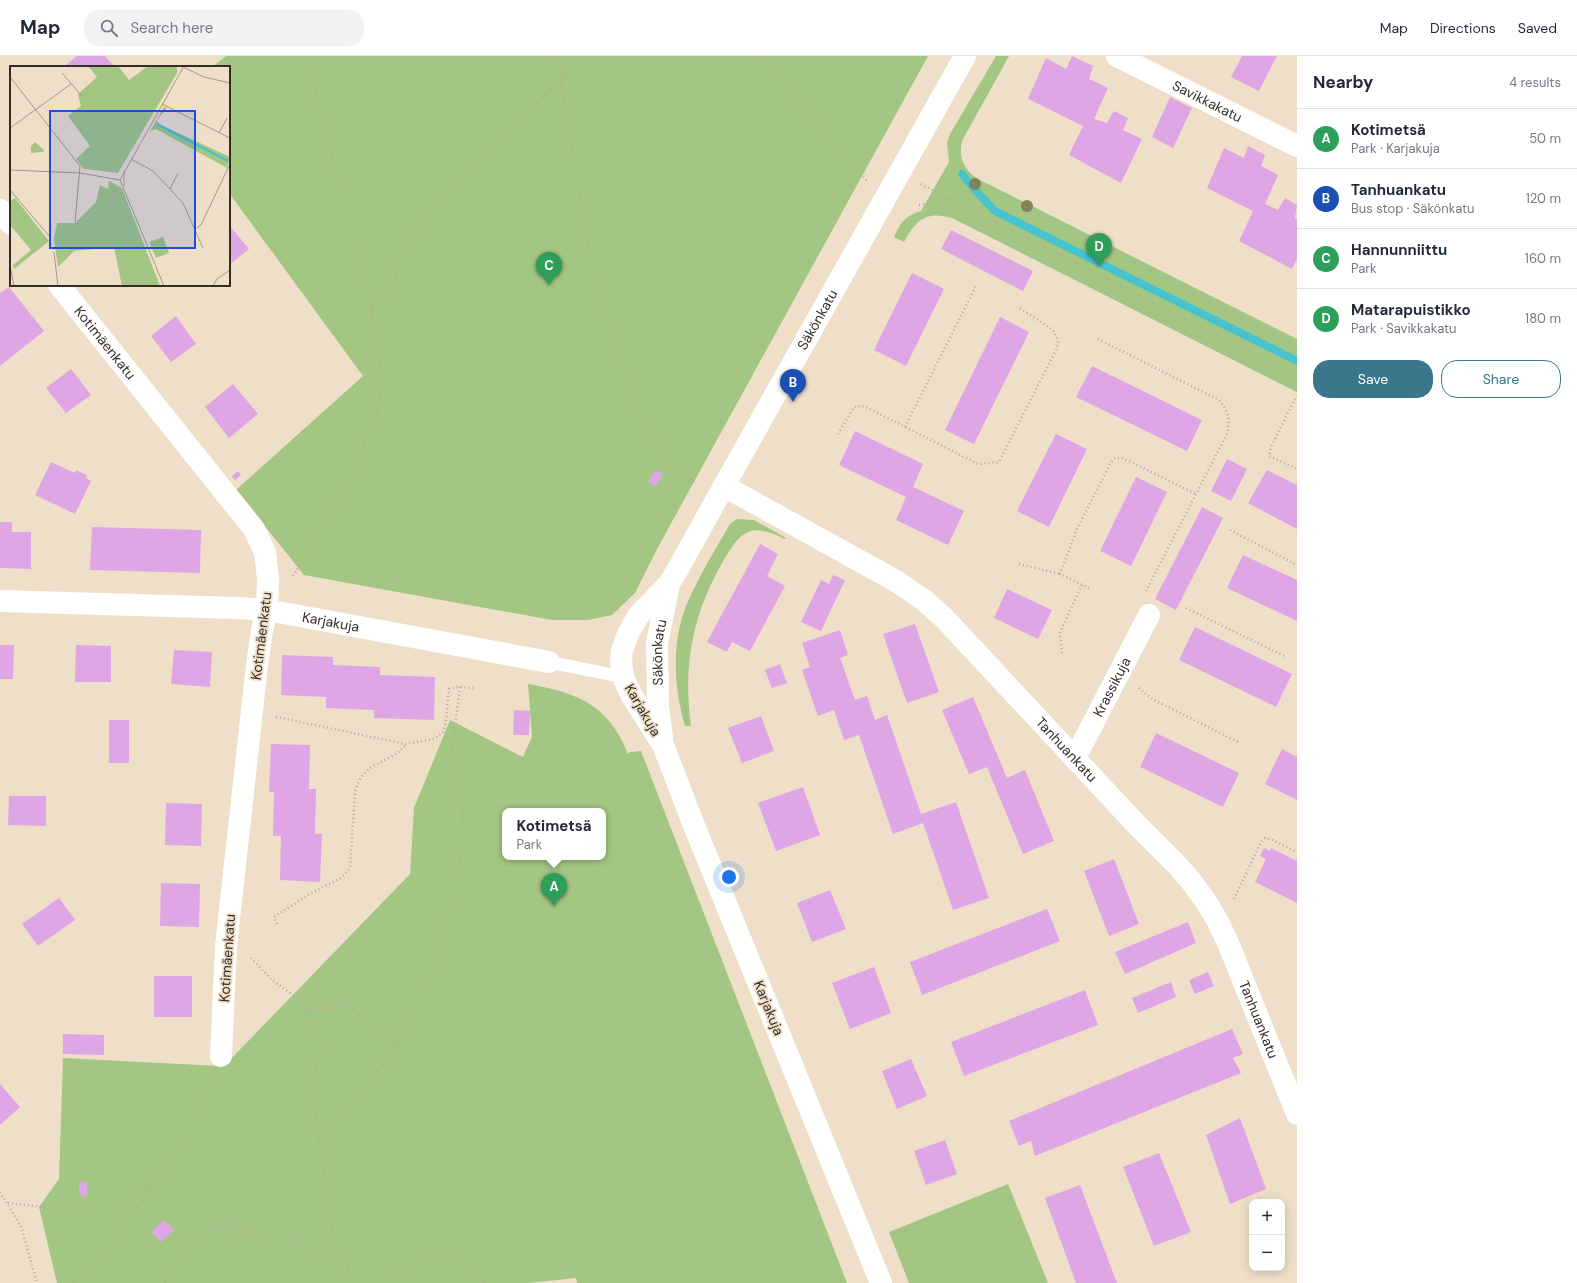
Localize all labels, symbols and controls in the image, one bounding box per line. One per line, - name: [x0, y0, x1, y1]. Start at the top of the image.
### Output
- search box: [84, 10, 364, 46]
- text: Map: [20, 15, 60, 40]
- icon: search: [98, 17, 120, 39]
- text: Search here: [130, 18, 213, 38]
- text: Map: [1380, 19, 1408, 37]
- text: Directions: [1430, 19, 1496, 37]
- text: Saved: [1518, 19, 1557, 37]
- inset map: [10, 66, 230, 286]
- text: Nearby: [1313, 71, 1373, 93]
- text: 4 results: [1509, 74, 1561, 91]
- street label: Savikkakatu: [1169, 76, 1245, 126]
- text: Kotimetsä: [1351, 120, 1426, 140]
- text: A: [1321, 130, 1331, 147]
- text: 50 m: [1529, 130, 1561, 147]
- text: Park · Karjakuja: [1351, 140, 1440, 157]
- text: Tanhuankatu: [1351, 180, 1446, 200]
- text: B: [1322, 190, 1330, 207]
- text: 120 m: [1526, 190, 1561, 207]
- text: Bus stop · Säkönkatu: [1351, 200, 1475, 217]
- pin: D: [1086, 233, 1112, 266]
- text: Hannunniittu: [1351, 240, 1447, 260]
- text: C: [1321, 250, 1331, 267]
- text: 160 m: [1525, 250, 1561, 267]
- pin: C: [536, 252, 562, 285]
- text: Park: [1351, 260, 1377, 277]
- street label: Säkönkatu: [793, 286, 841, 353]
- text: Matarapuistikko: [1351, 300, 1471, 320]
- street label: Kotimäenkatu: [70, 303, 140, 383]
- text: D: [1321, 310, 1331, 327]
- text: 180 m: [1525, 310, 1561, 327]
- text: Park · Savikkakatu: [1351, 320, 1457, 337]
- button: Save: [1313, 360, 1433, 398]
- button: Share: [1441, 360, 1561, 398]
- pin: B: [780, 369, 806, 402]
- street label: Kotimäenkatu: [247, 591, 275, 681]
- street label: Karjakuja: [301, 608, 361, 636]
- street label: Säkönkatu: [648, 618, 671, 686]
- street label: Krassikuja: [1089, 654, 1135, 720]
- street label: Karjakuja: [621, 680, 665, 740]
- street label: Tanhuankatu: [1032, 713, 1101, 786]
- popup: [502, 808, 606, 860]
- text: Kotimetsä: [517, 816, 591, 836]
- text: Park: [517, 836, 542, 853]
- your location: [719, 867, 739, 887]
- pin: A: [541, 873, 567, 906]
- street label: Kotimäenkatu: [215, 913, 239, 1003]
- street label: Karjakuja: [750, 978, 788, 1038]
- street label: Tanhuankatu: [1235, 978, 1283, 1061]
- map controls: [1249, 1199, 1285, 1271]
- button: +: [1249, 1199, 1285, 1235]
- button: −: [1249, 1235, 1285, 1271]

